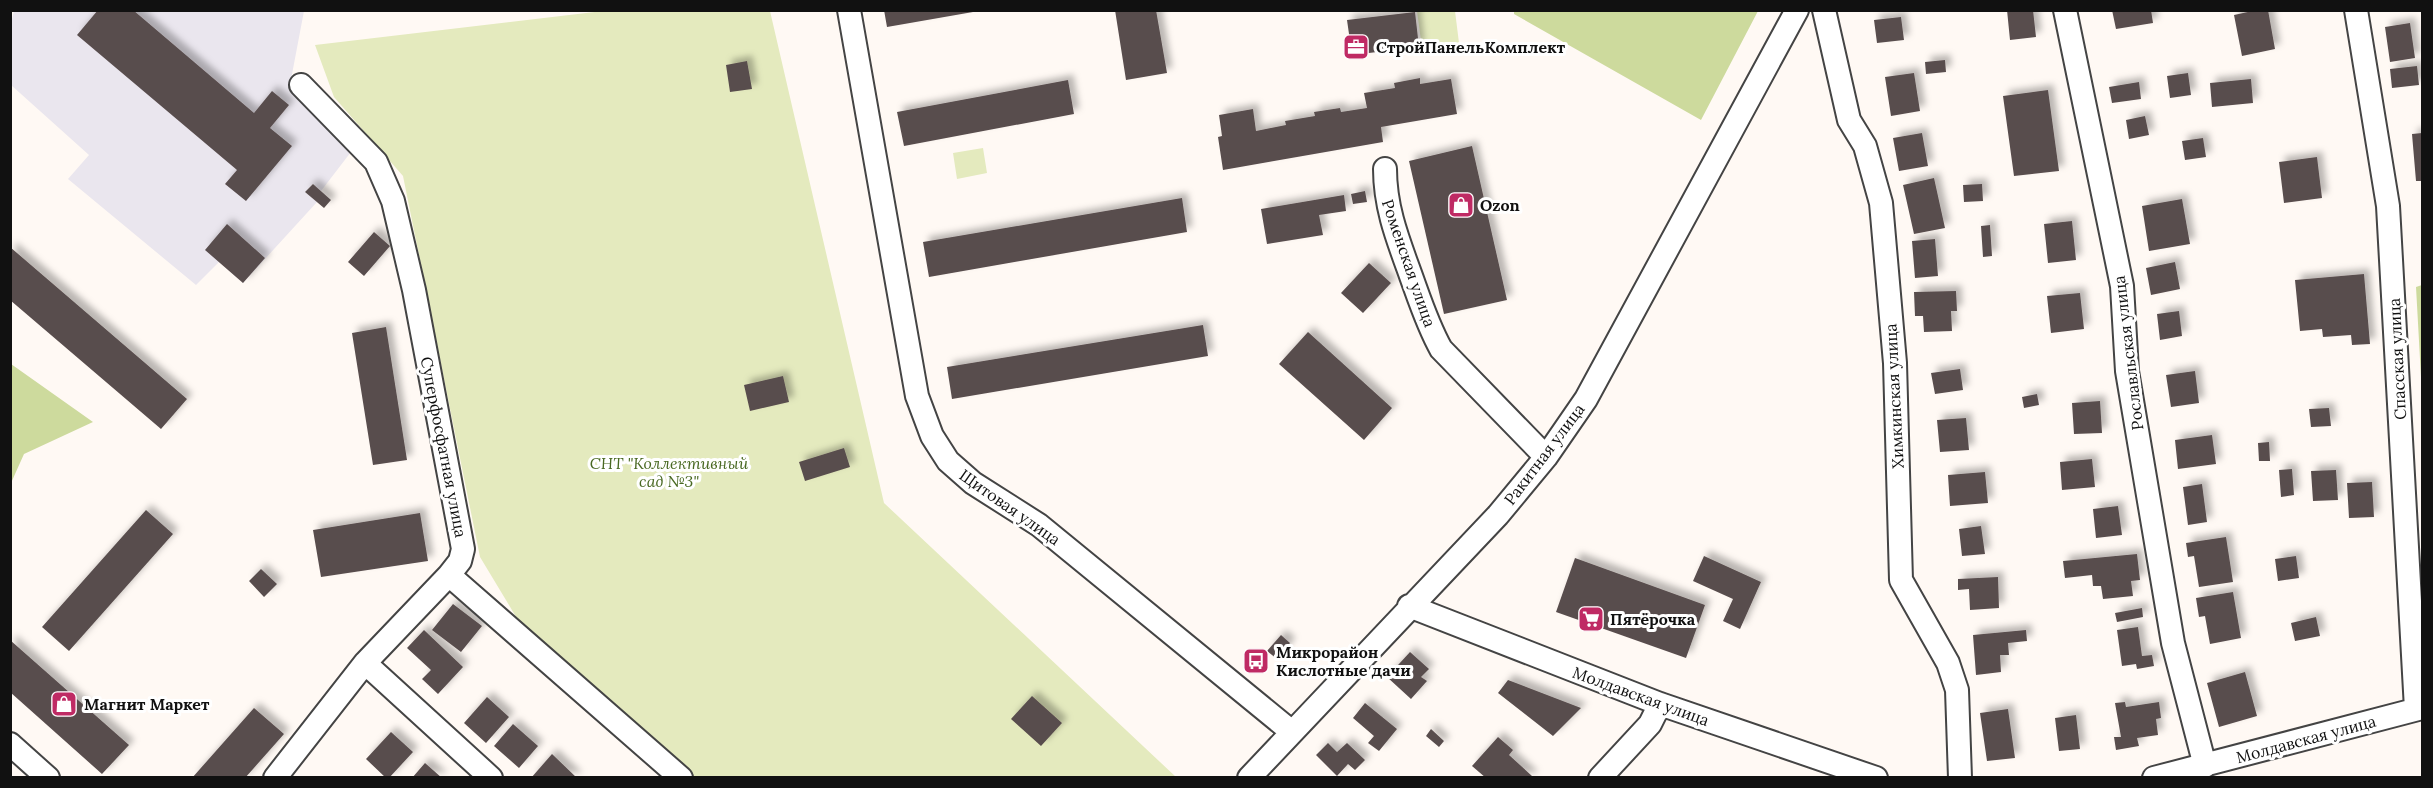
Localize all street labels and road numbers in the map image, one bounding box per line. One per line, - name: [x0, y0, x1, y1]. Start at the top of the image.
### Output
- street label: Роменская улица: [1378, 196, 1440, 330]
- street label: Рославльская улица: [2109, 275, 2147, 431]
- street label: Спасская улица: [2384, 298, 2410, 420]
- street label: Химкинская улица: [1880, 323, 1908, 469]
- street label: Суперфосфатная улица: [417, 355, 471, 539]
- street label: Ракитная улица: [1499, 399, 1589, 509]
- street label: Щитовая улица: [956, 465, 1064, 549]
- street label: Молдавская улица: [1570, 662, 1712, 730]
- street label: Молдавская улица: [2234, 711, 2378, 767]

